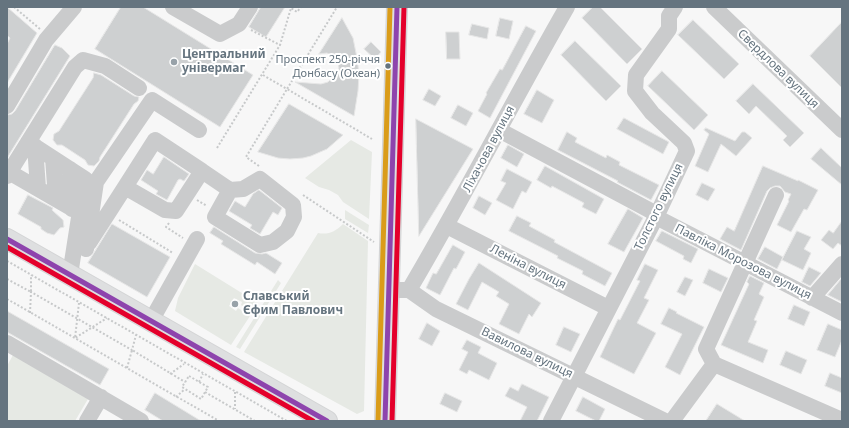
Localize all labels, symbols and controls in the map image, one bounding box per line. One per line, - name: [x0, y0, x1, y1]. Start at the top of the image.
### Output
- street label: Свердлова вулиця: [734, 26, 822, 112]
- place label: Центральний універмаг: [182, 48, 266, 76]
- place label: Проспект 250-річчя Донбасу (Океан): [276, 53, 380, 79]
- marker: Центральний універмаг: [169, 57, 179, 67]
- marker: Проспект 250-річчя Донбасу (Океан): [383, 61, 393, 71]
- street label: Ліхачова вулиця: [460, 103, 518, 195]
- street label: Толстого вулиця: [632, 161, 686, 253]
- street label: Павліка Морозова вулиця: [672, 221, 814, 303]
- street label: Леніна вулиця: [488, 242, 568, 292]
- place label: Славський Єфим Павлович: [243, 290, 343, 318]
- marker: Славський Єфим Павлович: [230, 299, 240, 309]
- street label: Вавилова вулиця: [479, 325, 575, 381]

